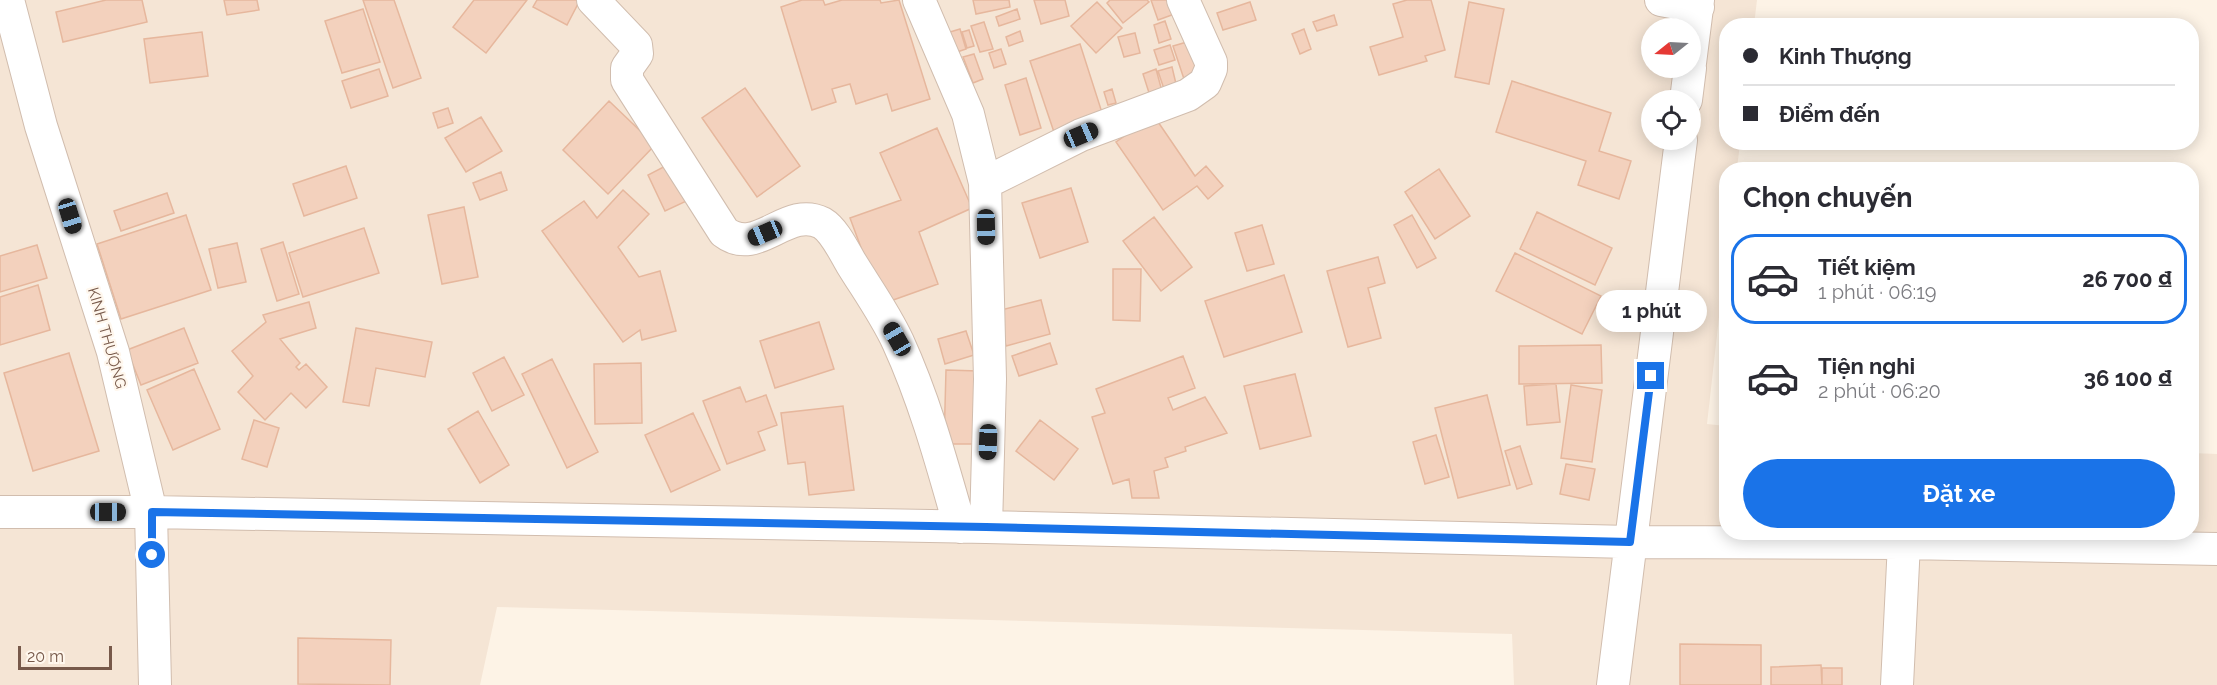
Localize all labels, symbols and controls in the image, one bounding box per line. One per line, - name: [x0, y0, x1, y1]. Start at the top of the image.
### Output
- north arrow: [1641, 18, 1701, 78]
- map controls: [1641, 18, 1701, 150]
- text: Kinh Thượng: [1779, 43, 1912, 69]
- button: locate: [1641, 90, 1701, 150]
- text: Điểm đến: [1779, 101, 1880, 127]
- car: [1061, 120, 1101, 150]
- text: Chọn chuyến: [1743, 182, 1912, 213]
- car: [56, 196, 84, 236]
- car: [977, 209, 995, 245]
- car: [745, 218, 785, 248]
- icon: car: [1746, 252, 1800, 306]
- text: Tiết kiệm: [1818, 254, 1916, 280]
- text: 26 700 ₫: [2082, 266, 2172, 292]
- text: 1 phút · 06:19: [1818, 280, 1937, 304]
- street label: KINH THƯỢNG: [84, 285, 130, 391]
- callout: 1 phút: [1596, 289, 1706, 331]
- text: 1 phút: [1622, 299, 1681, 323]
- car: [880, 319, 914, 359]
- icon: car: [1746, 351, 1800, 405]
- text: Tiện nghi: [1818, 353, 1915, 379]
- route end: [1637, 362, 1664, 389]
- text: 36 100 ₫: [2084, 365, 2172, 391]
- text: 2 phút · 06:20: [1818, 379, 1941, 403]
- car: [978, 424, 998, 460]
- button: Đặt xe: [1743, 459, 2175, 528]
- car: [90, 503, 126, 521]
- route start: [138, 541, 165, 568]
- scale bar: [18, 643, 112, 670]
- text: 20 m: [27, 647, 64, 666]

